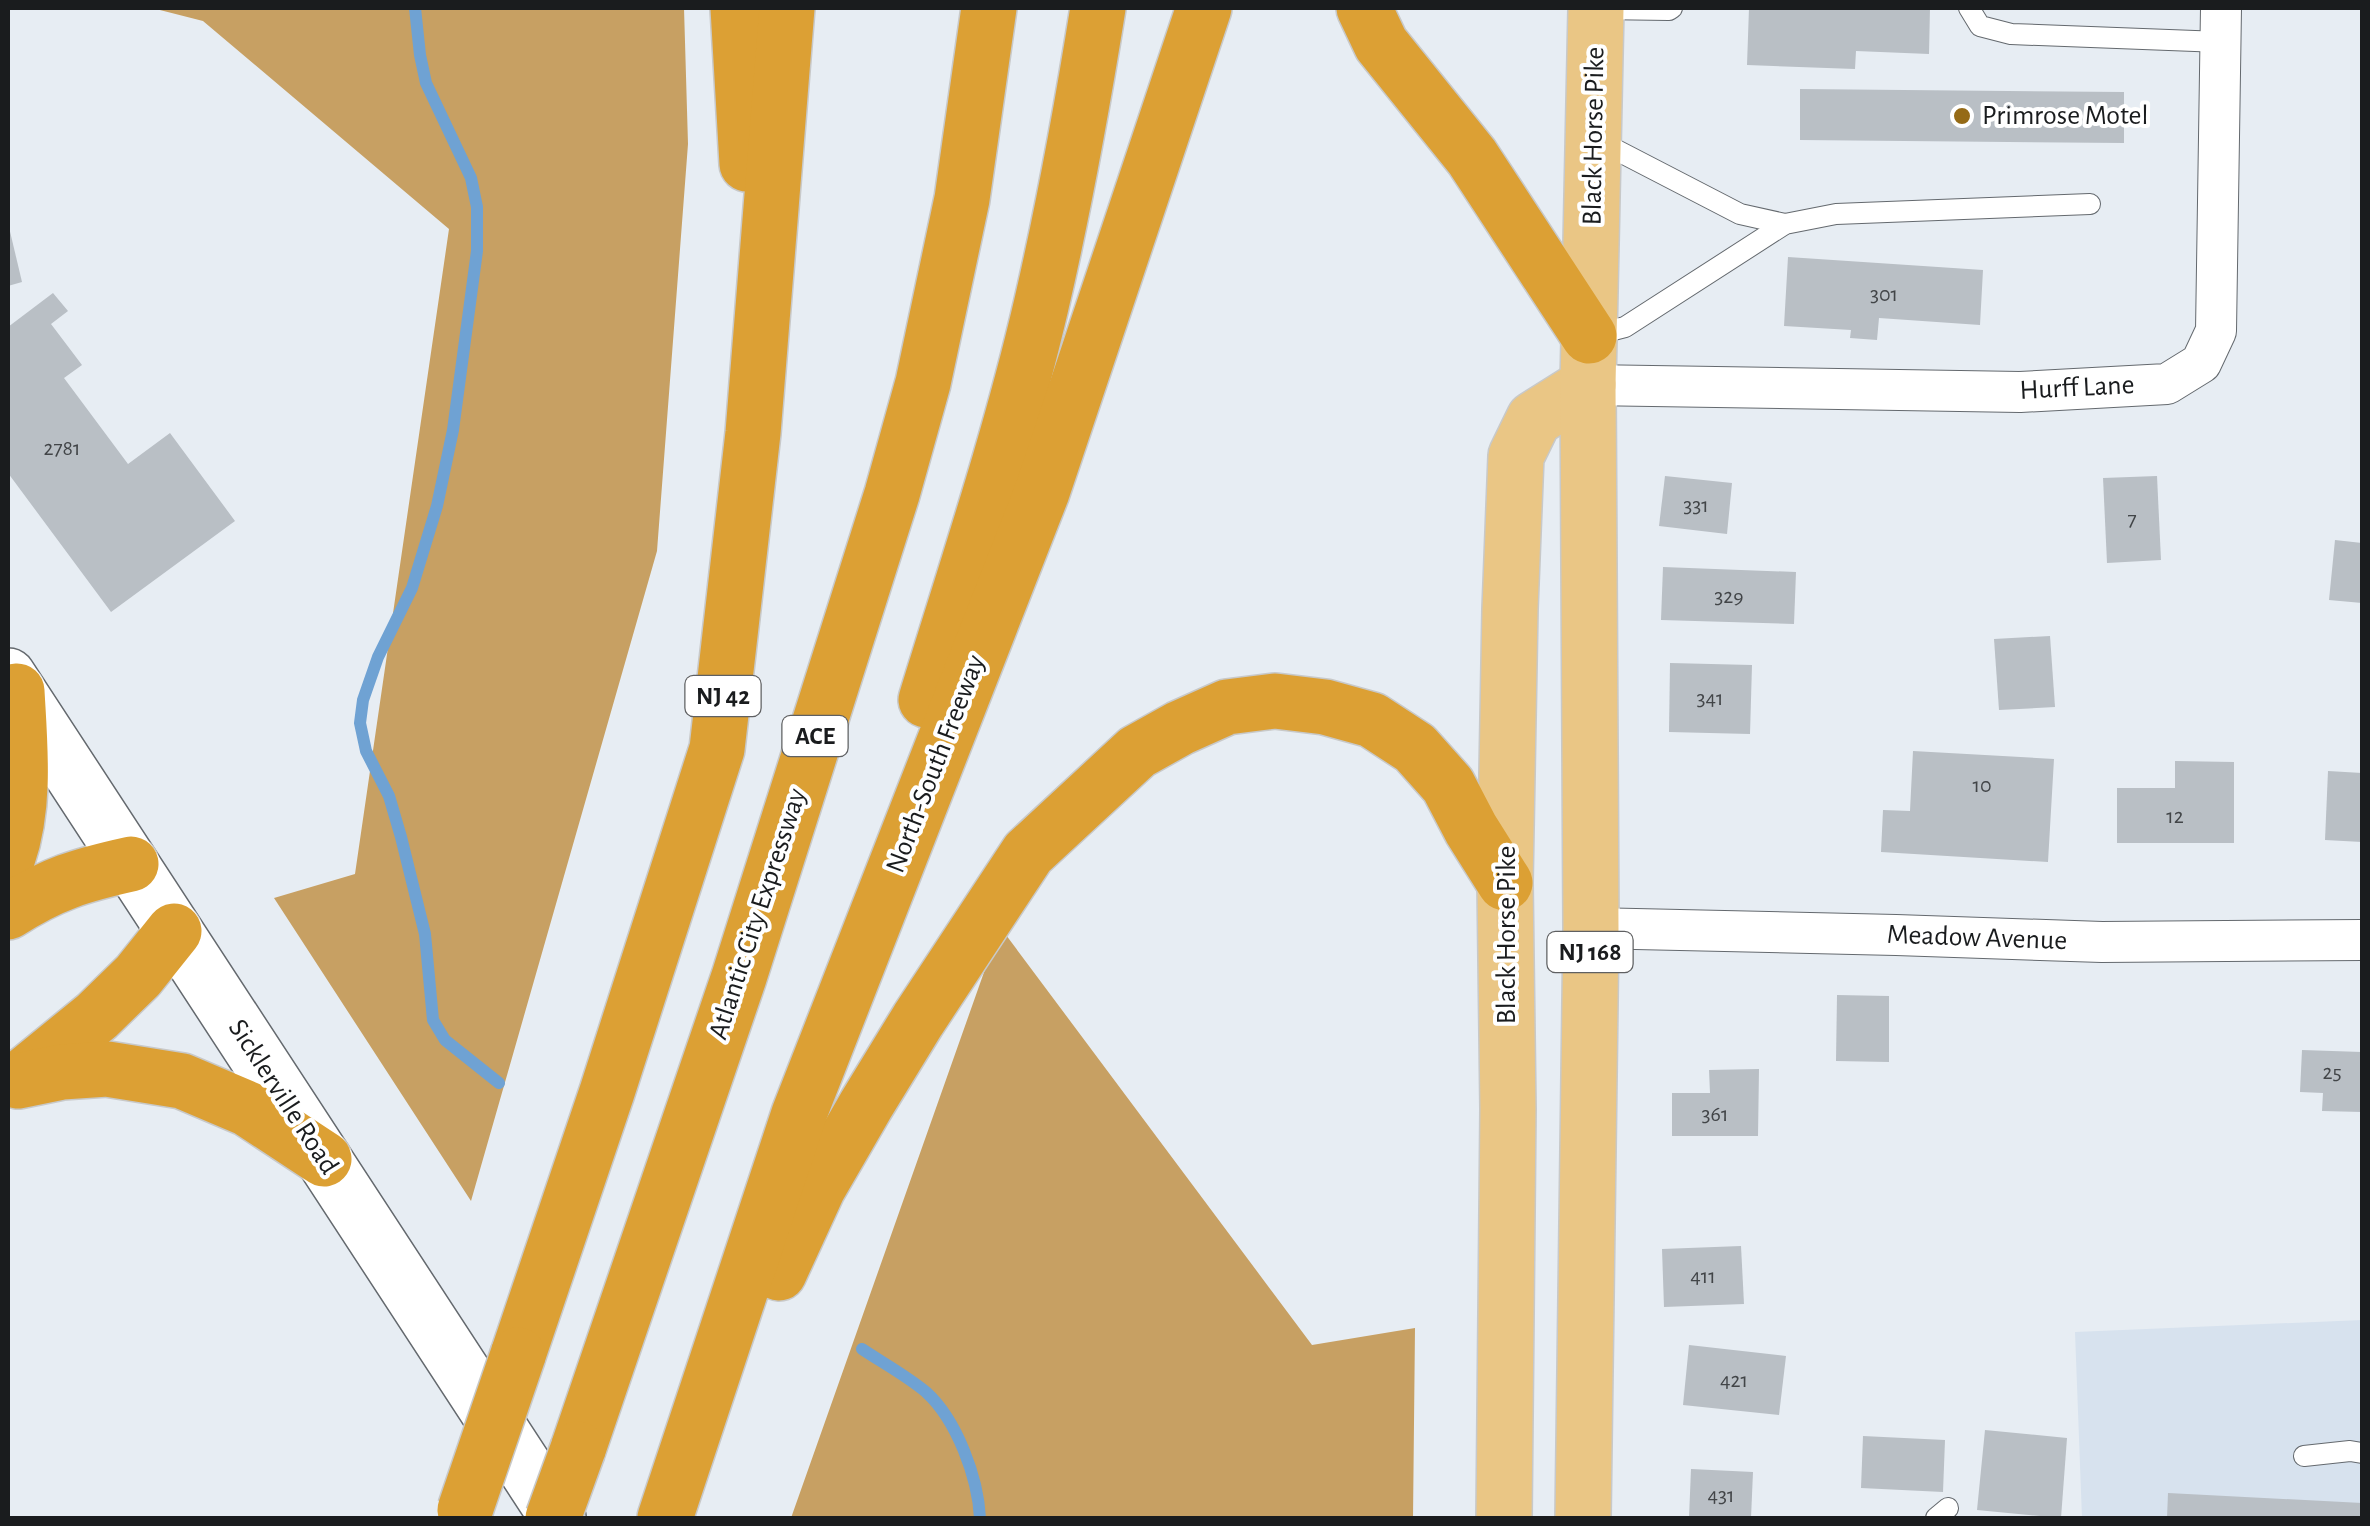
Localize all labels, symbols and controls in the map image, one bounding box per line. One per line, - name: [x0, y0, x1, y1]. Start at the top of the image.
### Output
- street label: Black Horse Pike: [1578, 46, 1610, 226]
- place label: Primrose Motel: [1982, 102, 2148, 130]
- marker: Primrose Motel: [1951, 105, 1973, 127]
- house number: 301: [1870, 283, 1898, 305]
- street label: Hurff Lane: [2019, 371, 2135, 405]
- house number: 2781: [43, 437, 81, 459]
- house number: 331: [1683, 494, 1709, 516]
- house number: 7: [2127, 508, 2137, 530]
- house number: 329: [1714, 585, 1744, 607]
- street label: North-South Freeway: [882, 651, 990, 877]
- road number: NJ 42: [686, 676, 760, 716]
- house number: 341: [1696, 687, 1724, 709]
- road number: ACE: [782, 716, 848, 756]
- house number: 10: [1972, 774, 1992, 796]
- street label: Atlantic City Expressway: [704, 785, 812, 1043]
- house number: 12: [2166, 805, 2184, 827]
- street label: Black Horse Pike: [1493, 846, 1521, 1024]
- street label: Meadow Avenue: [1886, 921, 2068, 955]
- road number: NJ 168: [1548, 932, 1632, 972]
- street label: Sicklerville Road: [223, 1015, 343, 1179]
- house number: 25: [2322, 1061, 2342, 1083]
- house number: 361: [1702, 1103, 1728, 1125]
- house number: 411: [1690, 1265, 1716, 1287]
- house number: 421: [1720, 1369, 1748, 1391]
- house number: 431: [1707, 1484, 1735, 1506]

